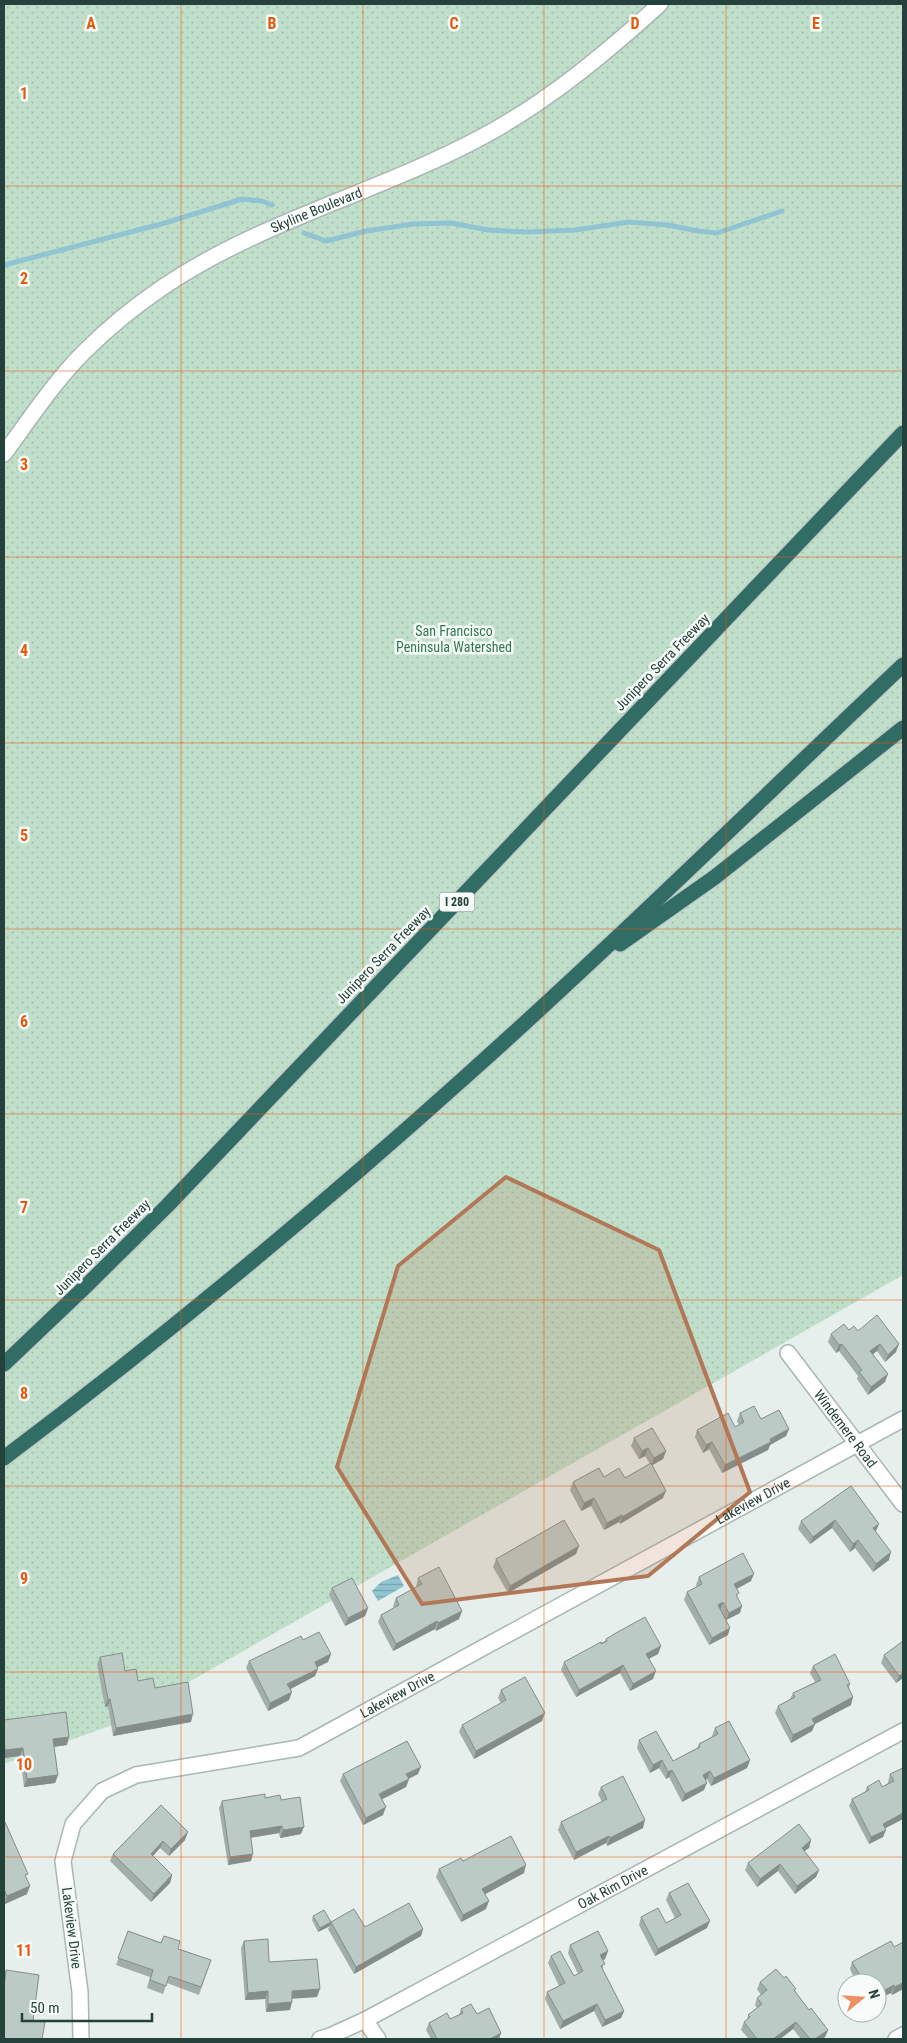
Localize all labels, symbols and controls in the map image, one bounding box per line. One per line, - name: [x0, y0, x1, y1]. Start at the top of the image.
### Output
- text: A: [86, 14, 96, 33]
- text: B: [268, 14, 277, 33]
- text: C: [449, 14, 459, 33]
- text: D: [630, 14, 640, 33]
- text: E: [812, 14, 820, 33]
- text: 1: [20, 84, 28, 103]
- street label: Skyline Boulevard: [268, 184, 364, 236]
- text: 2: [20, 269, 28, 288]
- text: 3: [20, 455, 28, 474]
- street label: Junipero Serra Freeway: [612, 610, 713, 714]
- park label: San Francisco Peninsula Watershed: [396, 623, 512, 655]
- text: 4: [20, 641, 28, 660]
- text: 5: [20, 826, 28, 845]
- road number: I 280: [440, 892, 474, 912]
- street label: Junipero Serra Freeway: [333, 903, 434, 1007]
- text: 6: [20, 1012, 28, 1031]
- street label: Junipero Serra Freeway: [51, 1196, 153, 1298]
- text: 7: [20, 1198, 28, 1217]
- text: 8: [20, 1384, 28, 1403]
- street label: Windemere Road: [811, 1387, 880, 1471]
- street label: Lakeview Drive: [713, 1474, 793, 1527]
- text: 9: [20, 1569, 28, 1588]
- street label: Lakeview Drive: [357, 1668, 437, 1721]
- text: 10: [16, 1755, 32, 1774]
- street label: Oak Rim Drive: [575, 1862, 651, 1912]
- street label: Lakeview Drive: [59, 1886, 85, 1970]
- text: 11: [16, 1941, 32, 1960]
- north arrow: [837, 1973, 887, 2023]
- text: N: [865, 1987, 883, 2001]
- scale bar: [22, 1990, 152, 2022]
- text: 50 m: [30, 1999, 60, 2017]

